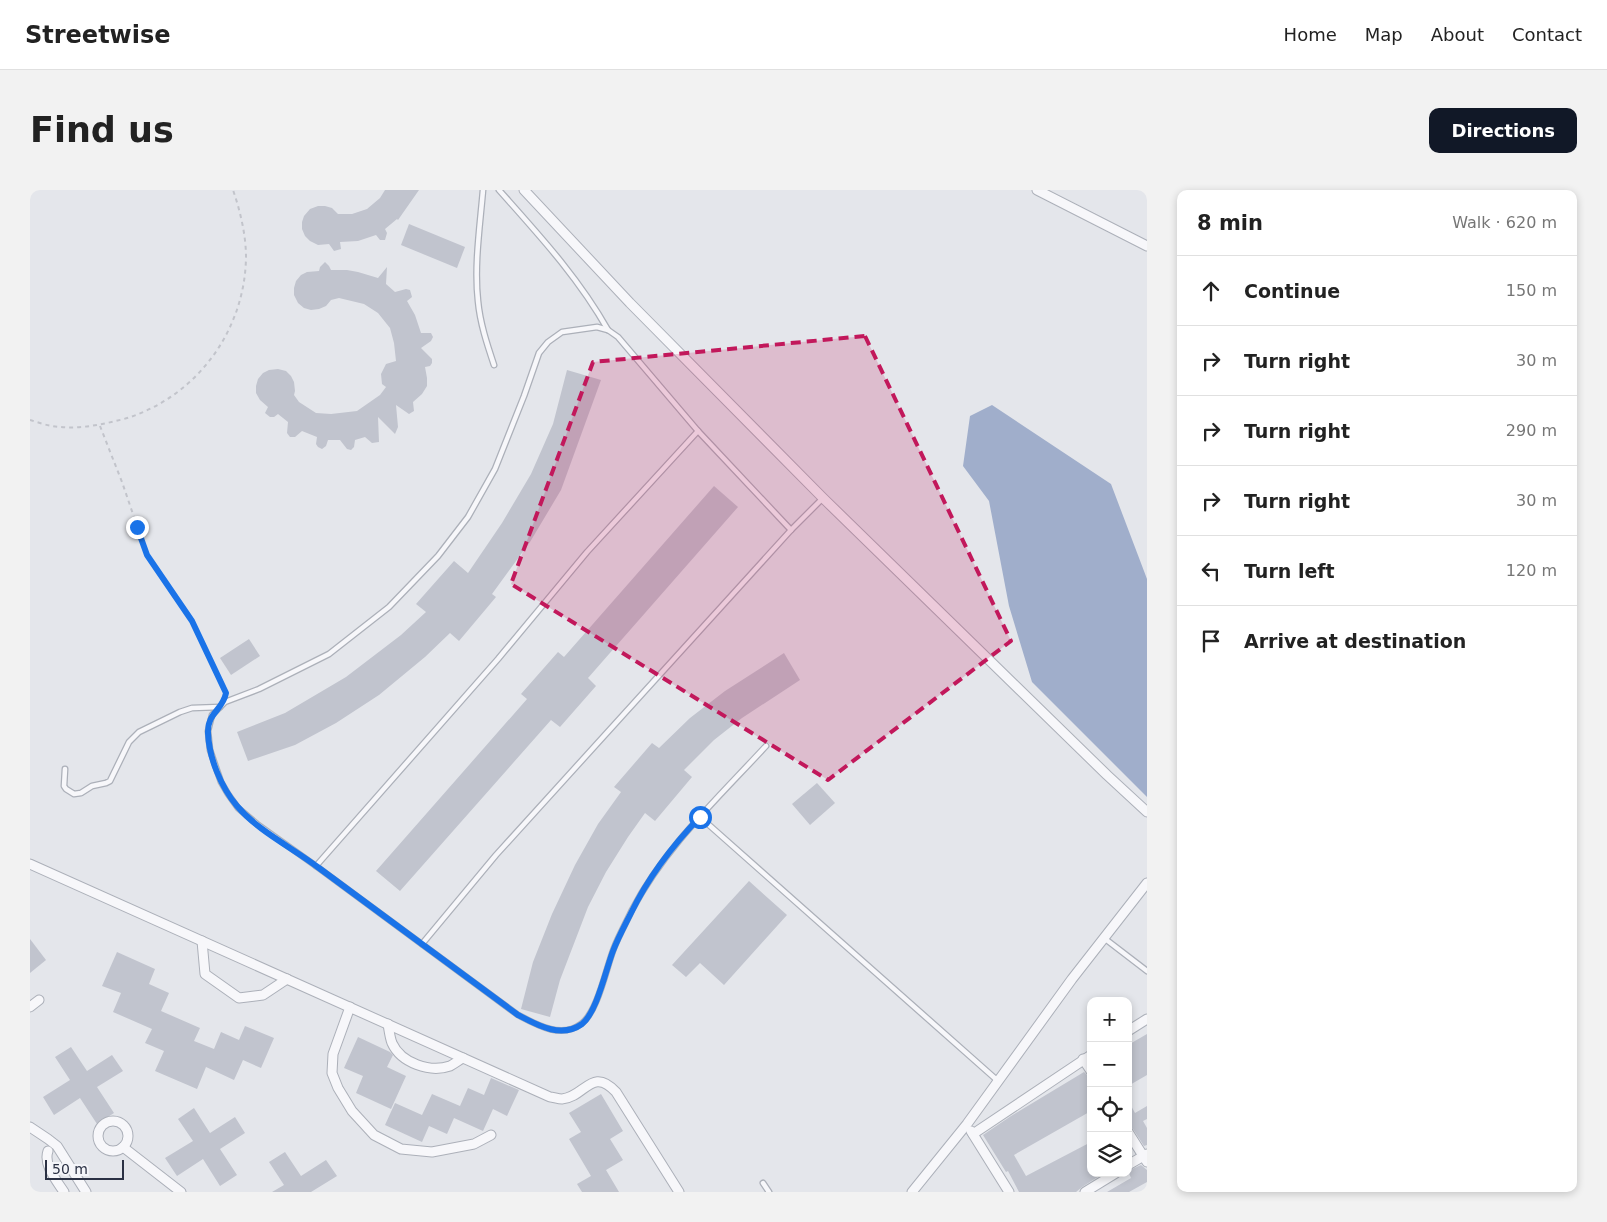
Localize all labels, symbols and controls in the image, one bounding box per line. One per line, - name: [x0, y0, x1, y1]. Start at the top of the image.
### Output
- text: Streetwise: [25, 21, 171, 49]
- text: Home: [1284, 24, 1337, 45]
- text: Map: [1365, 24, 1403, 45]
- text: About: [1431, 24, 1484, 45]
- text: Contact: [1512, 24, 1582, 45]
- button: Directions: [1429, 108, 1577, 153]
- text: Find us: [30, 110, 174, 150]
- text: 8 min: [1197, 211, 1263, 235]
- text: Walk · 620 m: [1452, 213, 1557, 232]
- icon: ahead: [1197, 277, 1225, 305]
- text: Continue: [1244, 280, 1340, 302]
- text: 150 m: [1506, 281, 1557, 300]
- icon: right: [1197, 347, 1225, 375]
- text: Turn right: [1244, 350, 1350, 372]
- text: 30 m: [1516, 351, 1557, 370]
- icon: right: [1197, 417, 1225, 445]
- text: Turn right: [1244, 420, 1350, 442]
- text: 290 m: [1506, 421, 1557, 440]
- icon: right: [1197, 487, 1225, 515]
- text: Turn right: [1244, 490, 1350, 512]
- text: 30 m: [1516, 491, 1557, 510]
- route end: [126, 516, 149, 539]
- icon: left: [1197, 557, 1225, 585]
- text: Turn left: [1244, 560, 1335, 582]
- text: 120 m: [1506, 561, 1557, 580]
- icon: arrive: [1197, 627, 1225, 655]
- text: Arrive at destination: [1244, 630, 1466, 652]
- route start: [689, 806, 712, 829]
- map controls: [1087, 997, 1132, 1177]
- button: +: [1087, 997, 1132, 1042]
- button: −: [1087, 1042, 1132, 1087]
- button: locate: [1087, 1087, 1132, 1132]
- button: layers: [1087, 1132, 1132, 1177]
- scale bar: [45, 1157, 124, 1180]
- text: 50 m: [52, 1161, 88, 1177]

